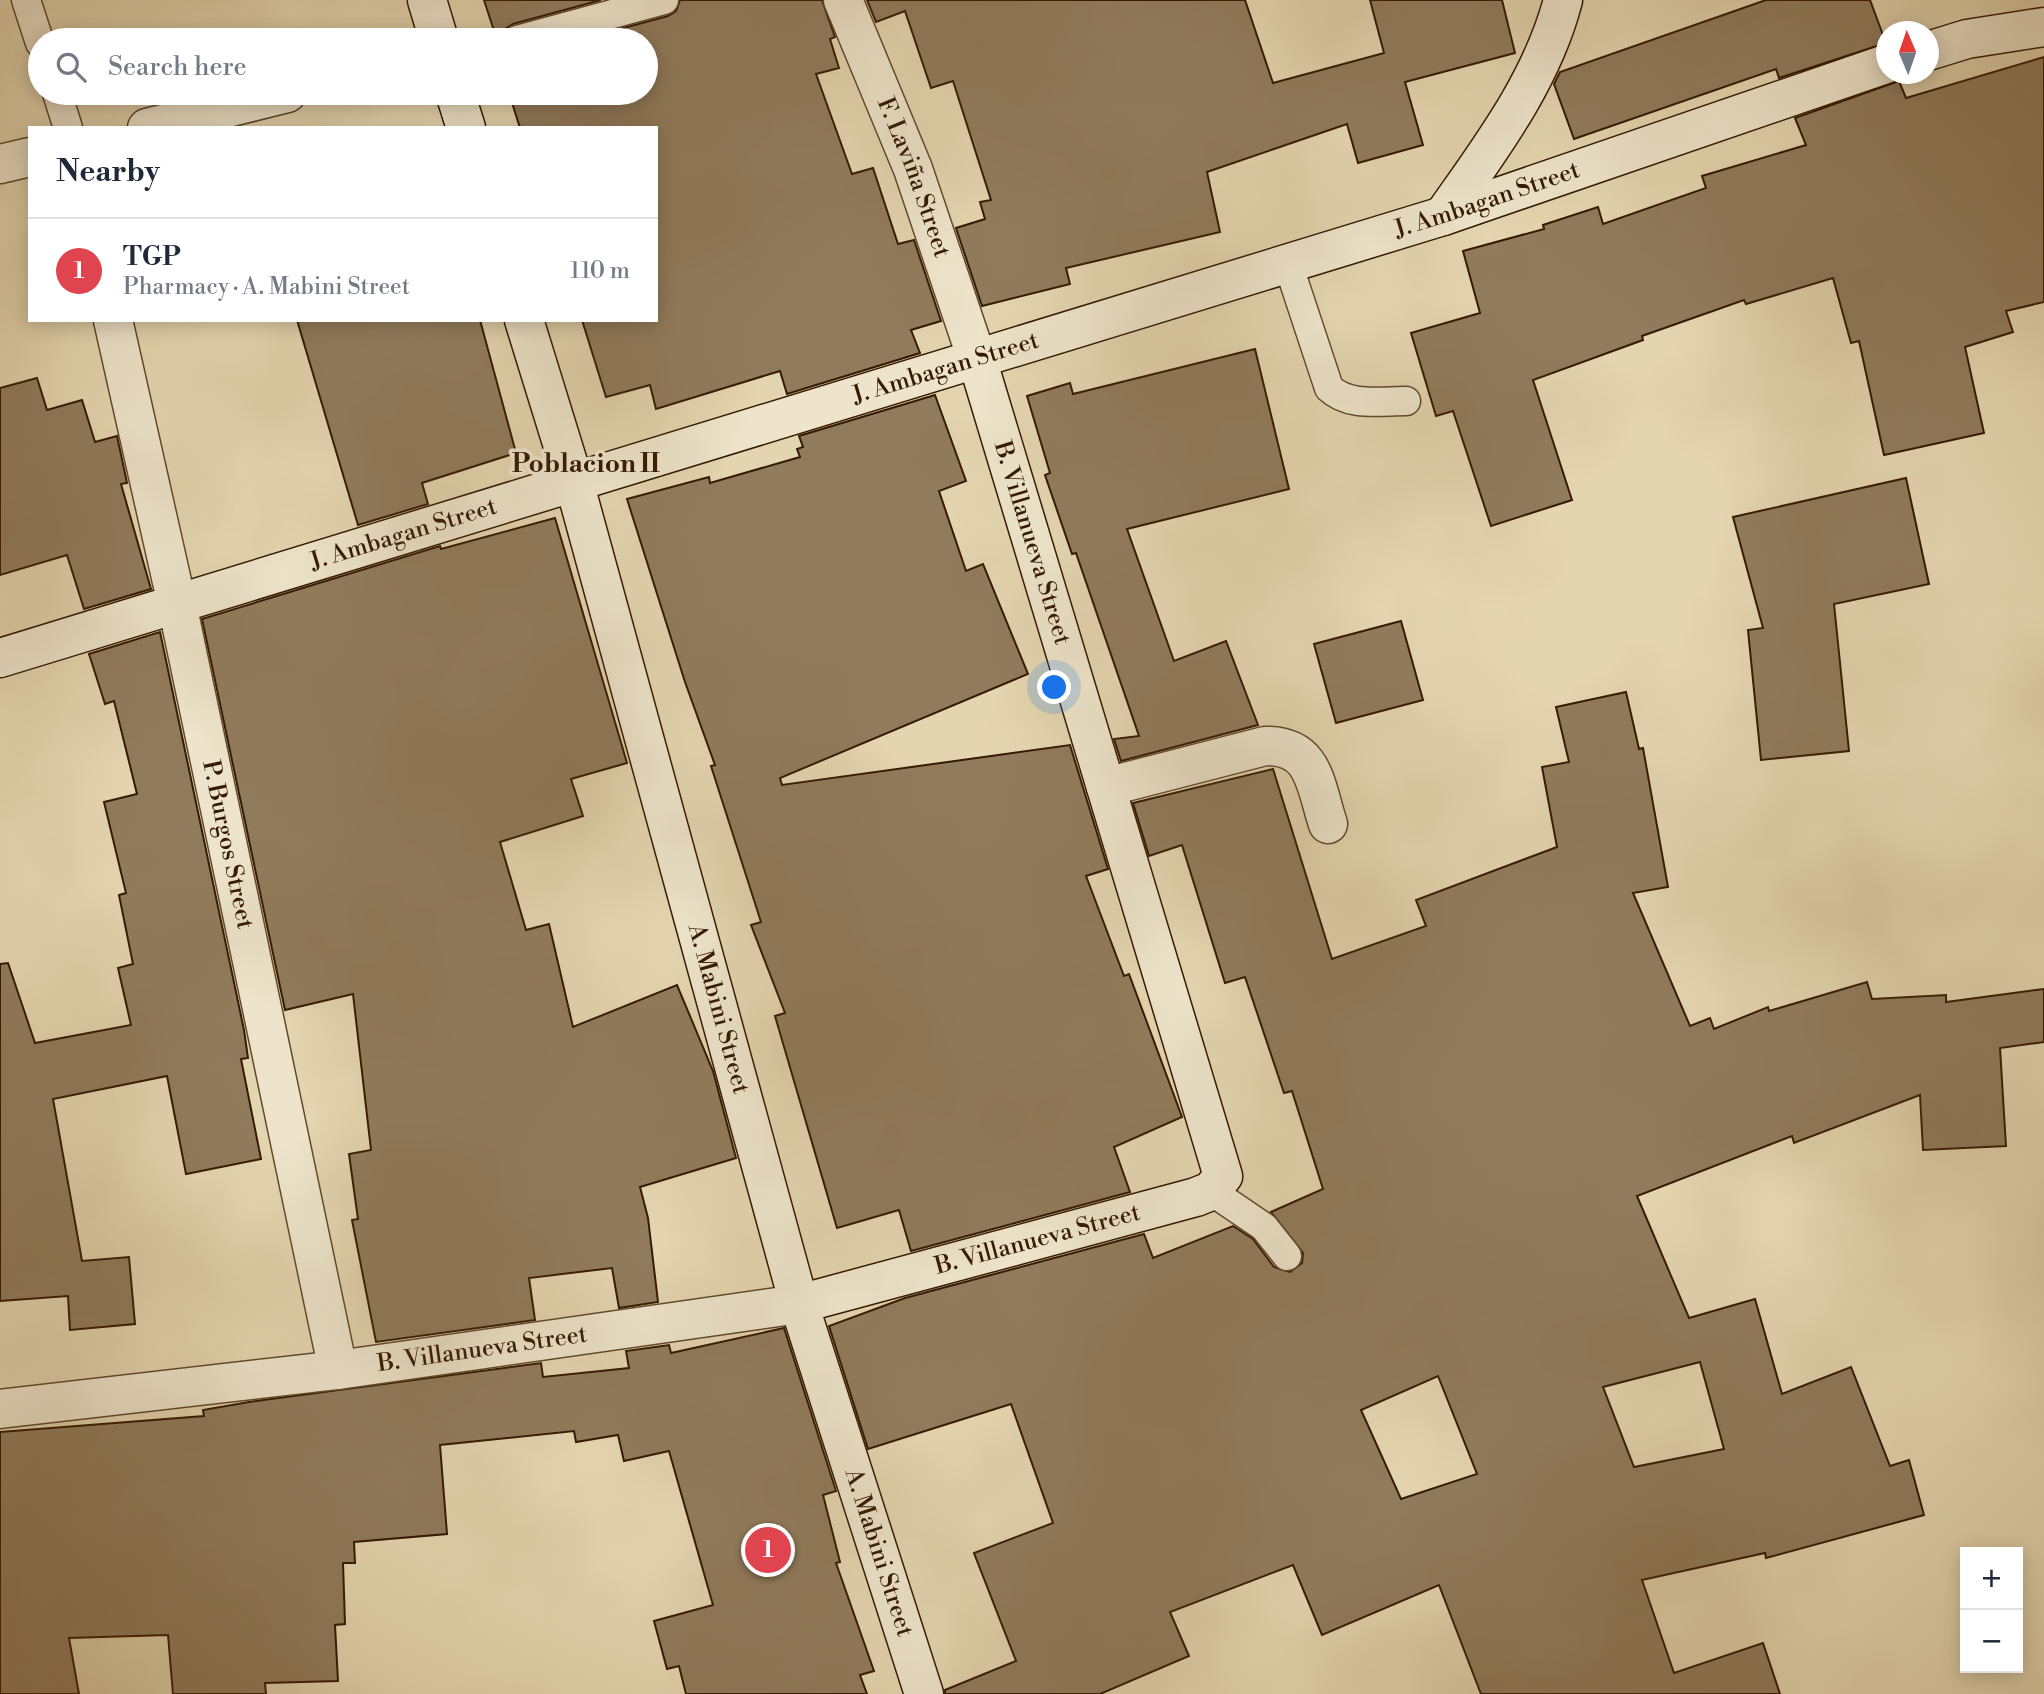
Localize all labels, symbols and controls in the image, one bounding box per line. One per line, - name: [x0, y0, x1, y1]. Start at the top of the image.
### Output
- north arrow: [1876, 21, 1939, 84]
- search box: [28, 28, 658, 105]
- icon: search: [52, 48, 90, 86]
- text: Search here: [108, 51, 247, 83]
- street label: F. Laviña Street: [870, 93, 957, 262]
- text: Nearby: [56, 153, 160, 191]
- street label: J. Ambagan Street: [1390, 155, 1584, 245]
- text: TGP: [123, 241, 180, 273]
- text: 1: [73, 257, 85, 285]
- text: 110 m: [570, 257, 630, 285]
- text: Pharmacy · A. Mabini Street: [123, 273, 410, 301]
- street label: J. Ambagan Street: [848, 326, 1043, 411]
- street label: B. Villanueva Street: [986, 437, 1077, 649]
- district label: Poblacion II: [512, 448, 660, 480]
- street label: J. Ambagan Street: [306, 492, 501, 577]
- your location: [1037, 670, 1071, 704]
- street label: P. Burgos Street: [195, 758, 260, 932]
- street label: A. Mabini Street: [680, 920, 756, 1098]
- street label: B. Villanueva Street: [931, 1198, 1144, 1282]
- street label: B. Villanueva Street: [374, 1319, 590, 1379]
- street label: A. Mabini Street: [837, 1464, 920, 1641]
- pin: 1: [745, 1524, 791, 1576]
- map controls: [1960, 1547, 2023, 1673]
- button: +: [1960, 1547, 2023, 1610]
- button: −: [1960, 1610, 2023, 1673]

